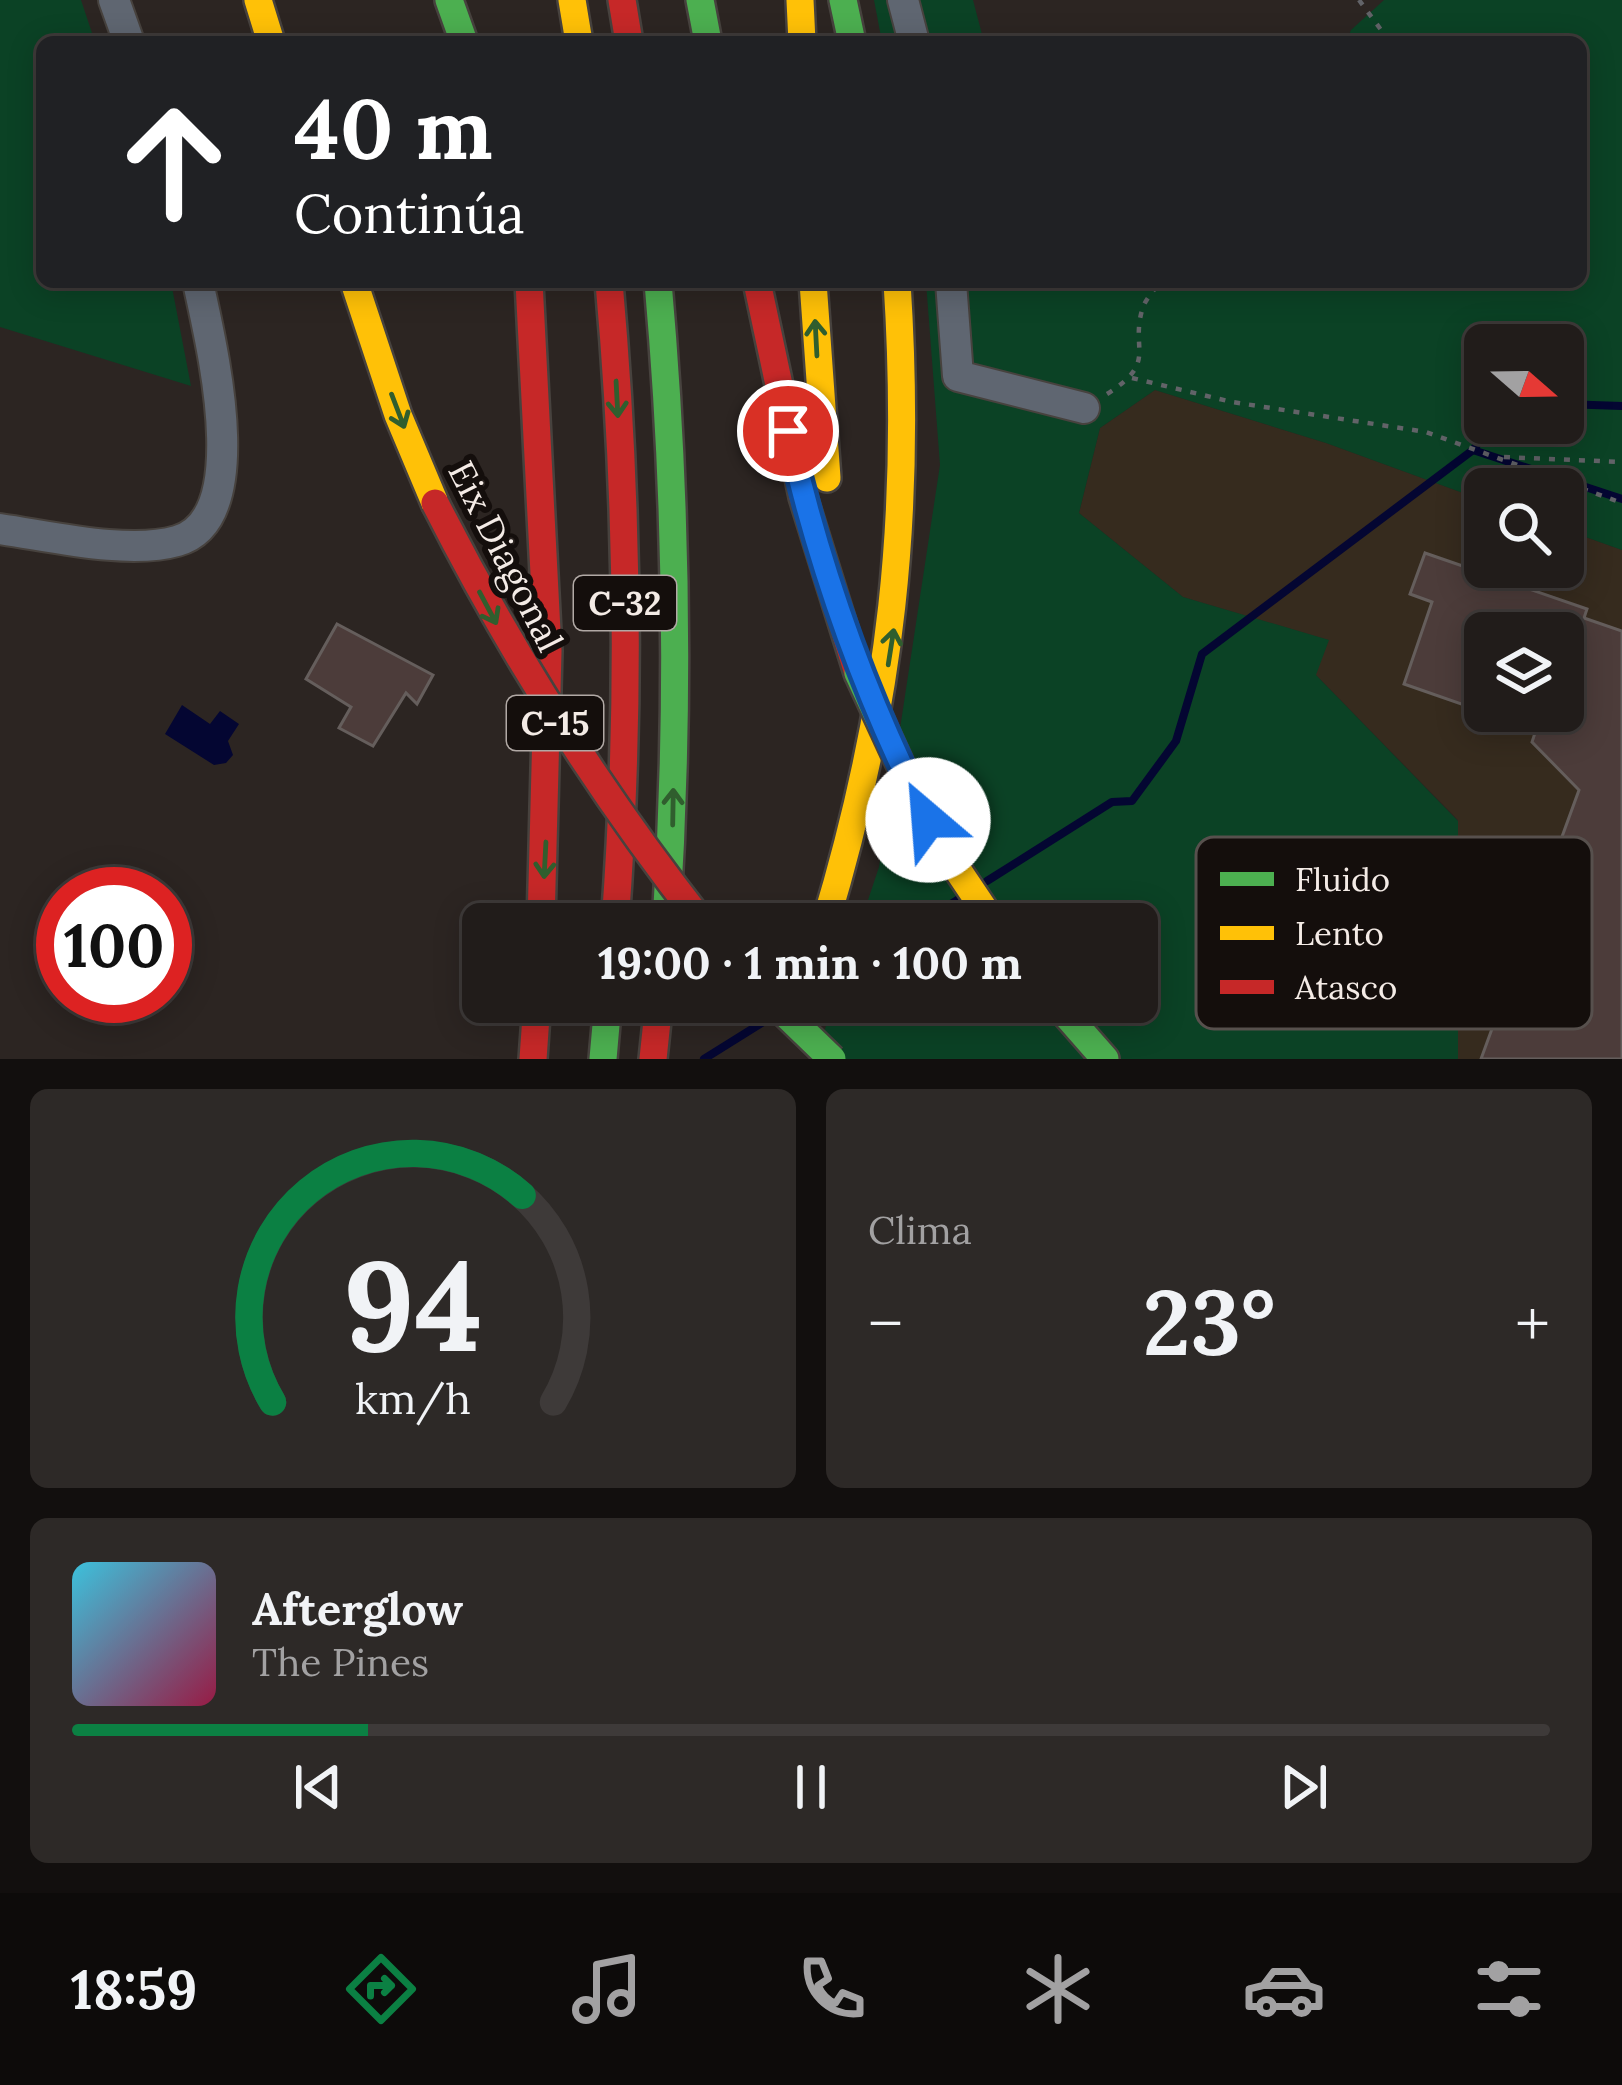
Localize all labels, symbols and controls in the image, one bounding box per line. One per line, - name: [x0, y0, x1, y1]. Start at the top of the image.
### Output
- text: 40 m: [294, 74, 493, 182]
- icon: ahead: [96, 84, 252, 240]
- text: Continúa: [294, 179, 525, 248]
- one-way arrow: [804, 319, 827, 358]
- north arrow: [1464, 324, 1584, 444]
- map controls: [1464, 324, 1584, 732]
- one-way arrow: [606, 379, 629, 418]
- pin: [737, 380, 839, 482]
- one-way arrow: [388, 392, 410, 429]
- icon: arrive: [755, 398, 821, 464]
- street label: Eix Diagonal: [438, 453, 574, 659]
- button: search: [1464, 468, 1584, 588]
- road number: C-32: [574, 576, 676, 630]
- one-way arrow: [477, 590, 500, 625]
- button: layers: [1464, 612, 1584, 732]
- one-way arrow: [881, 628, 904, 667]
- road number: C-15: [507, 696, 603, 750]
- position arrow: [865, 757, 991, 883]
- one-way arrow: [661, 788, 684, 827]
- legend: [1196, 837, 1592, 1029]
- one-way arrow: [533, 840, 556, 879]
- text: Fluido: [1295, 858, 1390, 900]
- speed limit sign: 100: [36, 867, 192, 1023]
- text: Lento: [1295, 912, 1384, 954]
- text: 19:00 · 1 min · 100 m: [598, 934, 1022, 991]
- text: Atasco: [1294, 966, 1397, 1008]
- text: Clima: [868, 1205, 972, 1255]
- text: 94: [343, 1225, 483, 1385]
- text: 23°: [1143, 1264, 1275, 1380]
- text: −: [868, 1281, 903, 1365]
- text: +: [1515, 1281, 1550, 1365]
- text: km/h: [355, 1370, 471, 1425]
- text: Afterglow: [252, 1580, 463, 1637]
- text: The Pines: [252, 1637, 429, 1687]
- icon: previous: [285, 1754, 351, 1820]
- icon: pause: [778, 1754, 844, 1820]
- icon: next: [1271, 1754, 1337, 1820]
- icon: directions: [339, 1947, 423, 2031]
- icon: music: [565, 1947, 649, 2031]
- icon: phone: [790, 1947, 874, 2031]
- icon: climate: [1016, 1947, 1100, 2031]
- icon: car: [1242, 1947, 1326, 2031]
- icon: filters: [1467, 1947, 1551, 2031]
- text: 18:59: [71, 1955, 197, 2024]

